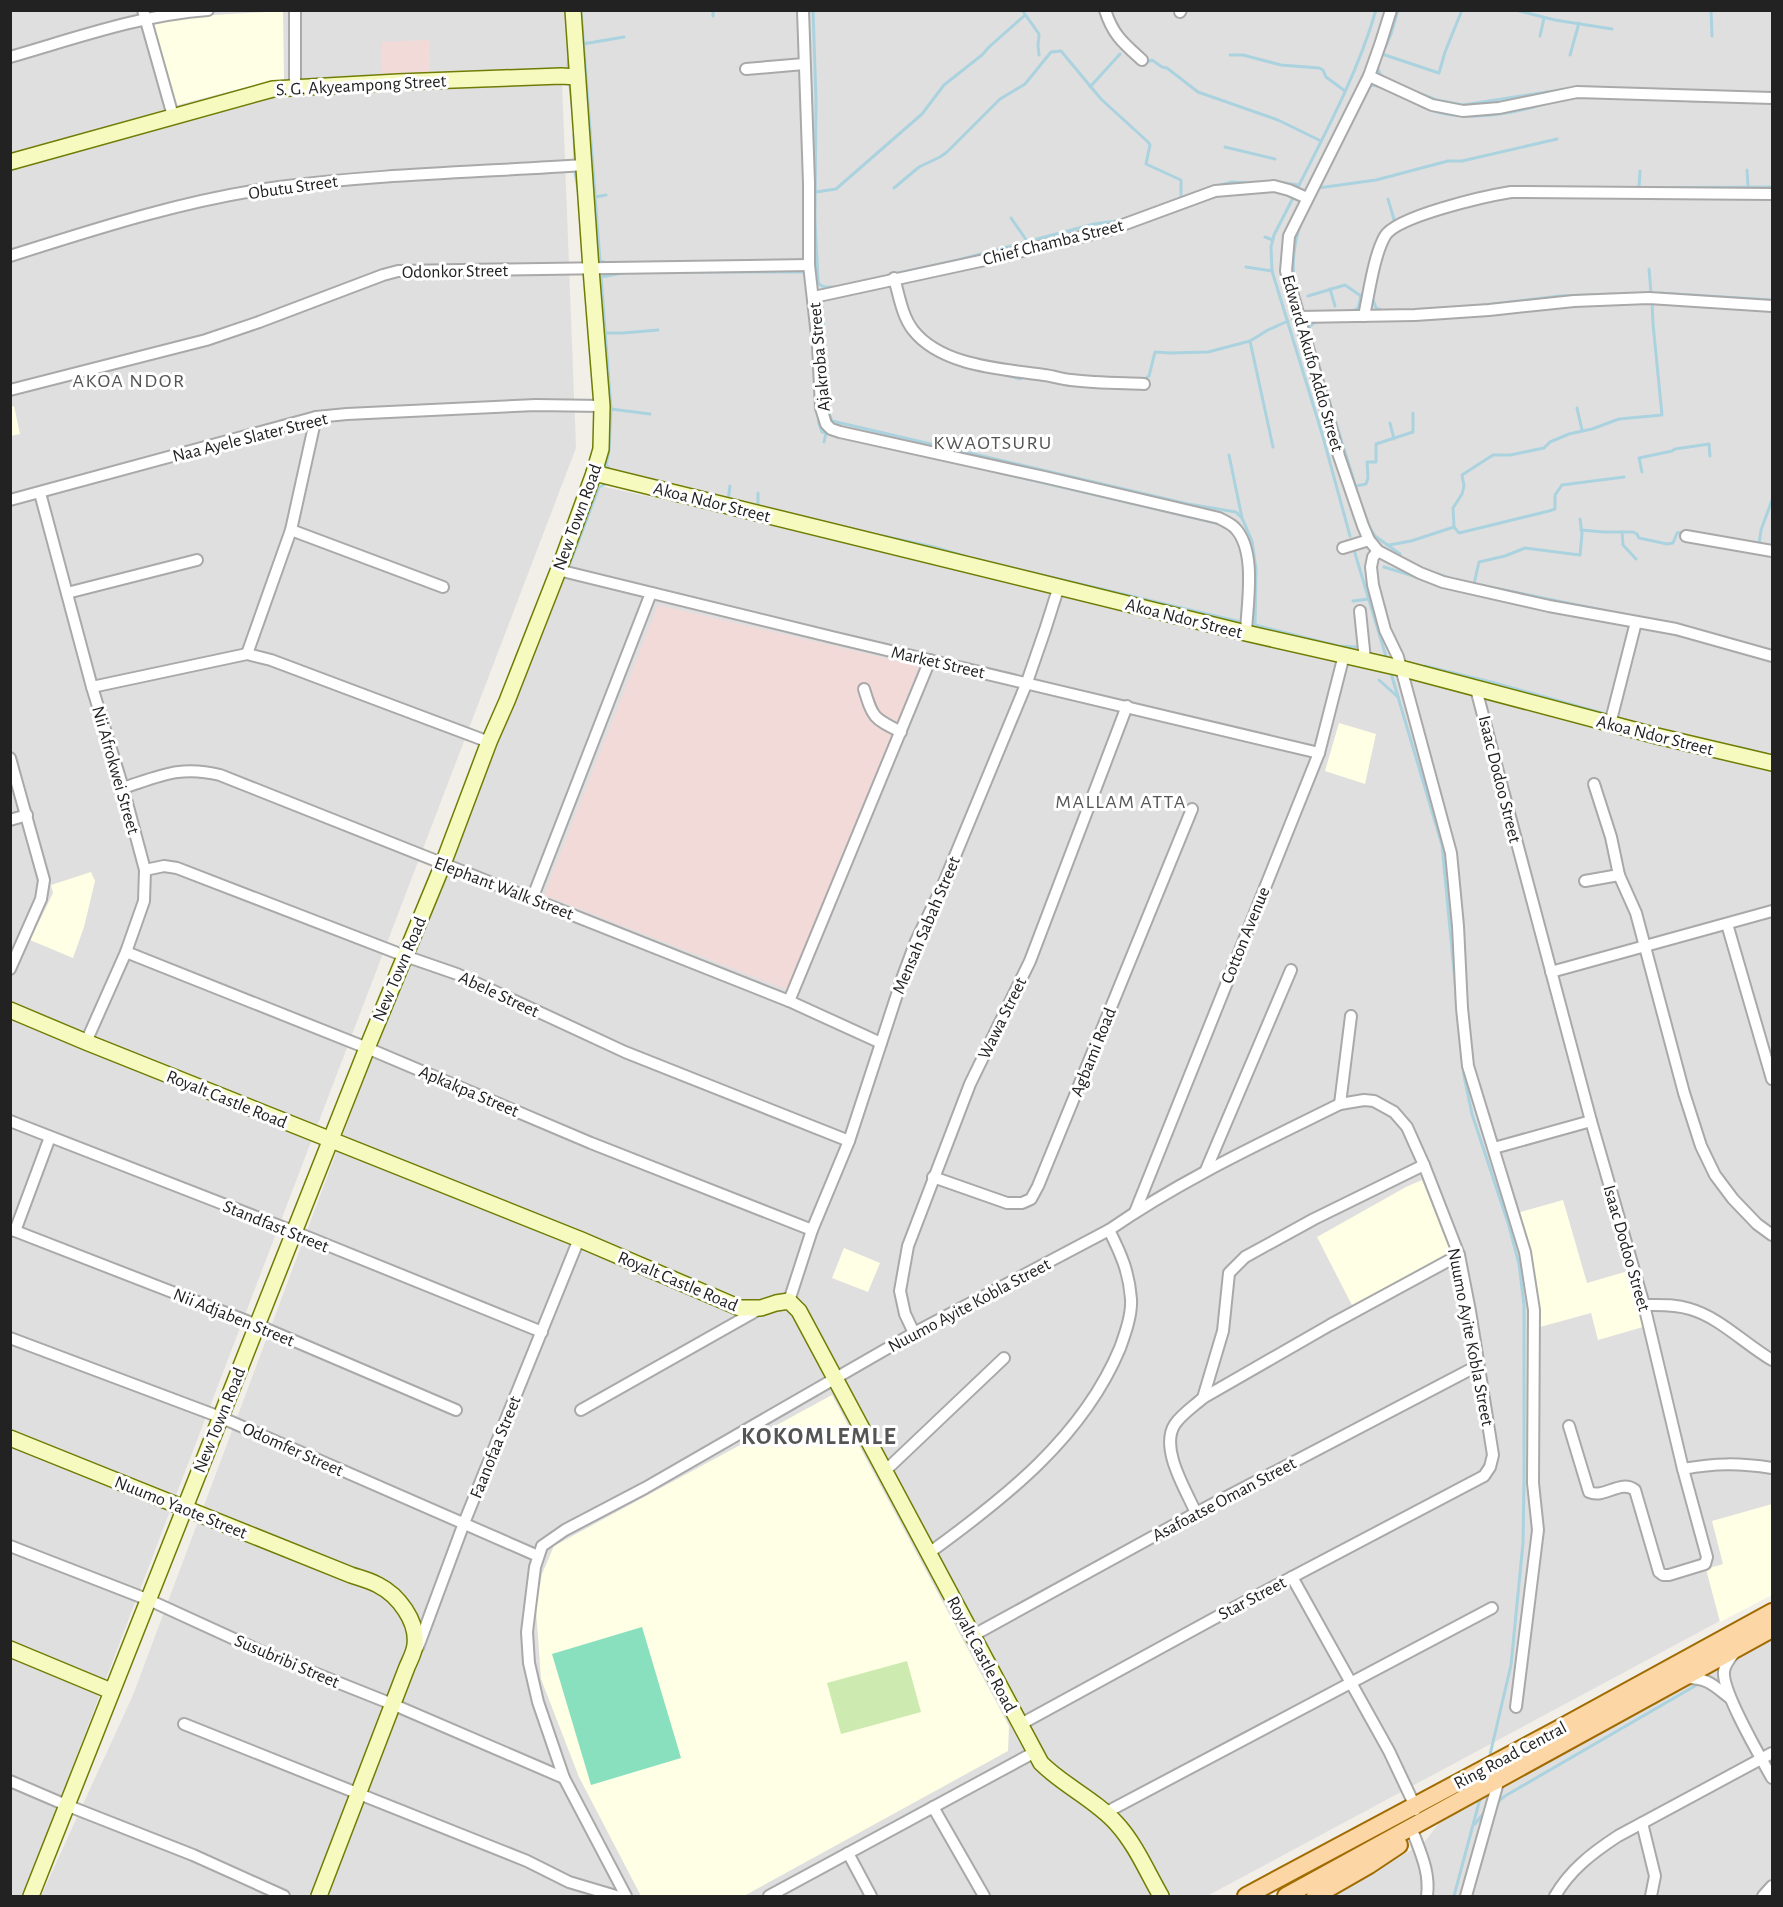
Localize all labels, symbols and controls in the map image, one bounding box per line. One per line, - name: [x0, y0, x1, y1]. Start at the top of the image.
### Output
- street label: S. G. Akyeampong Street: [275, 73, 447, 99]
- street label: Obutu Street: [247, 173, 339, 203]
- street label: Chief Chamba Street: [981, 217, 1126, 269]
- street label: Odonkor Street: [402, 262, 509, 282]
- street label: Edward Akufo Addo Street: [1278, 273, 1346, 454]
- street label: Ajakroba Street: [806, 301, 834, 412]
- district label: AKOA NDOR: [72, 371, 186, 391]
- street label: Naa Ayele Slater Street: [171, 410, 330, 466]
- district label: KWAOTSURU: [933, 433, 1053, 453]
- street label: New Town Road: [550, 462, 606, 573]
- street label: Akoa Ndor Street: [652, 480, 772, 526]
- street label: Akoa Ndor Street: [1124, 596, 1244, 642]
- street label: Market Street: [889, 643, 986, 683]
- street label: Nii Afrokwei Street: [88, 704, 142, 837]
- street label: Akoa Ndor Street: [1595, 713, 1715, 759]
- street label: Isaac Dodoo Street: [1475, 714, 1524, 845]
- district label: MALLAM ATTA: [1055, 792, 1187, 812]
- street label: Elephant Walk Street: [432, 854, 576, 924]
- street label: Mensah Sabah Street: [890, 854, 964, 997]
- street label: Cotton Avenue: [1218, 884, 1273, 986]
- street label: New Town Road: [370, 914, 430, 1024]
- street label: Abele Street: [456, 969, 542, 1021]
- street label: Wawa Street: [975, 974, 1031, 1062]
- street label: Agbami Road: [1068, 1005, 1120, 1099]
- street label: Apkakpa Street: [416, 1063, 521, 1121]
- street label: Royalt Castle Road: [164, 1068, 290, 1132]
- street label: Isaac Dodoo Street: [1599, 1183, 1653, 1314]
- street label: Standfast Street: [220, 1198, 331, 1256]
- street label: Nuumo Ayite Kobla Street: [1444, 1247, 1496, 1428]
- street label: Royalt Castle Road: [615, 1249, 740, 1315]
- street label: Nuumo Ayite Kobla Street: [885, 1255, 1054, 1356]
- street label: Nii Adjaben Street: [171, 1285, 297, 1350]
- street label: New Town Road: [191, 1365, 249, 1476]
- street label: Faanofaa Street: [467, 1393, 525, 1501]
- street label: Odomfer Street: [240, 1420, 346, 1480]
- district label: KOKOMLEMLE: [741, 1425, 897, 1449]
- street label: Asafoatse Oman Street: [1150, 1454, 1299, 1545]
- street label: Nuumo Yaote Street: [112, 1473, 250, 1543]
- street label: Star Street: [1216, 1574, 1289, 1624]
- street label: Royalt Castle Road: [943, 1594, 1019, 1715]
- street label: Susubribi Street: [232, 1632, 342, 1692]
- street label: Ring Road Central: [1451, 1719, 1570, 1793]

